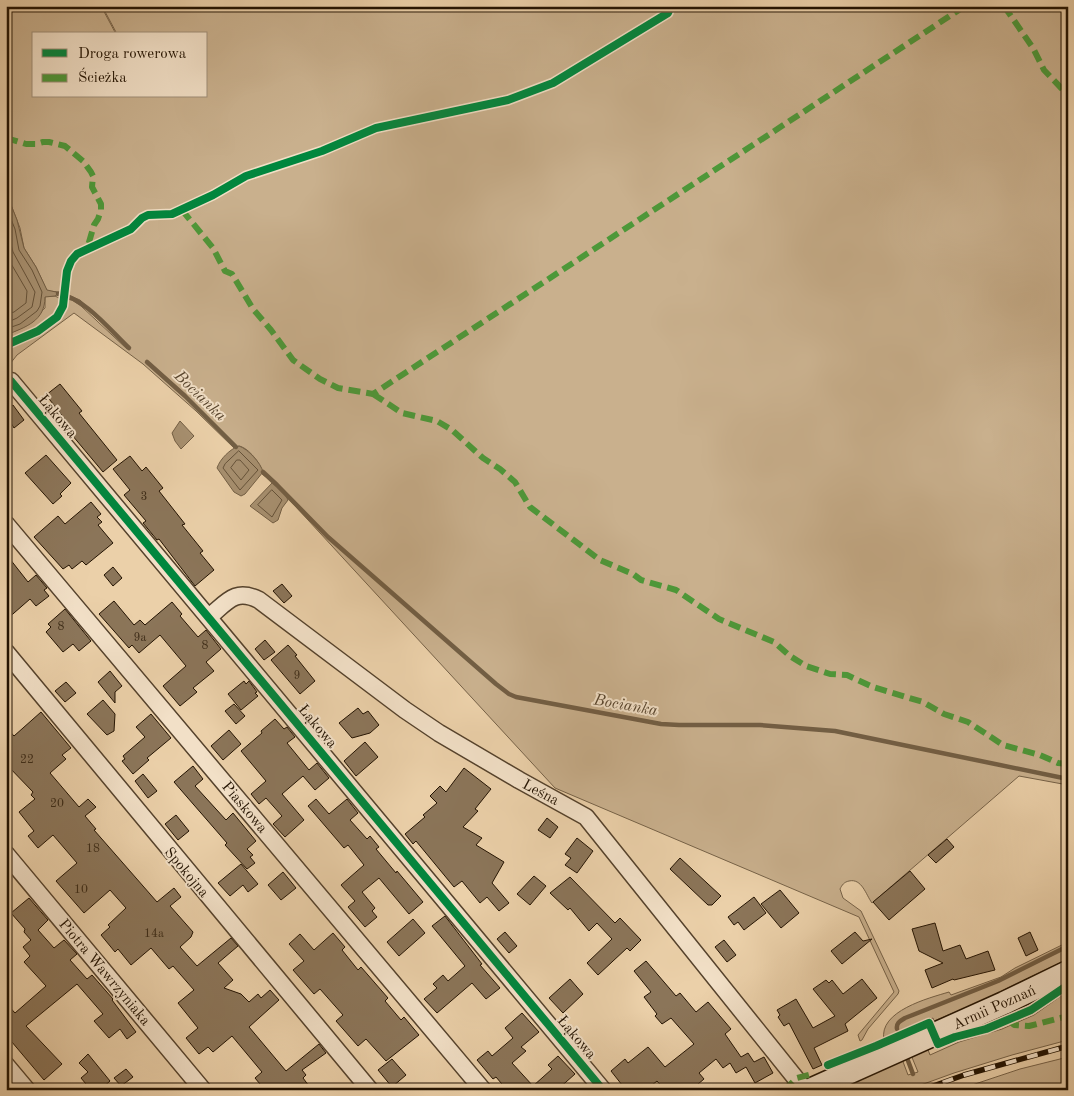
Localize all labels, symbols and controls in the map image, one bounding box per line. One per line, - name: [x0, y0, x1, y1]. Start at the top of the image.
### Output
- legend: [32, 32, 208, 98]
- text: Droga rowerowa: [78, 47, 187, 62]
- text: Ścieżka: [78, 67, 127, 86]
- water label: Bocianka: [170, 368, 229, 425]
- street label: Łąkowa: [35, 392, 79, 442]
- house number: 3: [141, 491, 147, 503]
- house number: 8: [58, 621, 65, 633]
- house number: 9a: [134, 632, 147, 644]
- house number: 8: [202, 640, 209, 652]
- house number: 9: [294, 670, 300, 682]
- water label: Bocianka: [591, 692, 659, 720]
- street label: Łąkowa: [295, 702, 339, 752]
- house number: 22: [20, 754, 34, 766]
- street label: Leśna: [520, 778, 562, 809]
- street label: Piaskowa: [218, 779, 270, 837]
- house number: 20: [50, 798, 64, 810]
- house number: 18: [86, 843, 100, 855]
- street label: Spokojna: [161, 845, 211, 901]
- house number: 10: [74, 884, 88, 896]
- street label: Piotra Wawrzyniaka: [55, 917, 153, 1029]
- house number: 14a: [144, 928, 164, 940]
- street label: Armii Poznań: [951, 983, 1038, 1033]
- street label: Łąkowa: [554, 1013, 598, 1063]

